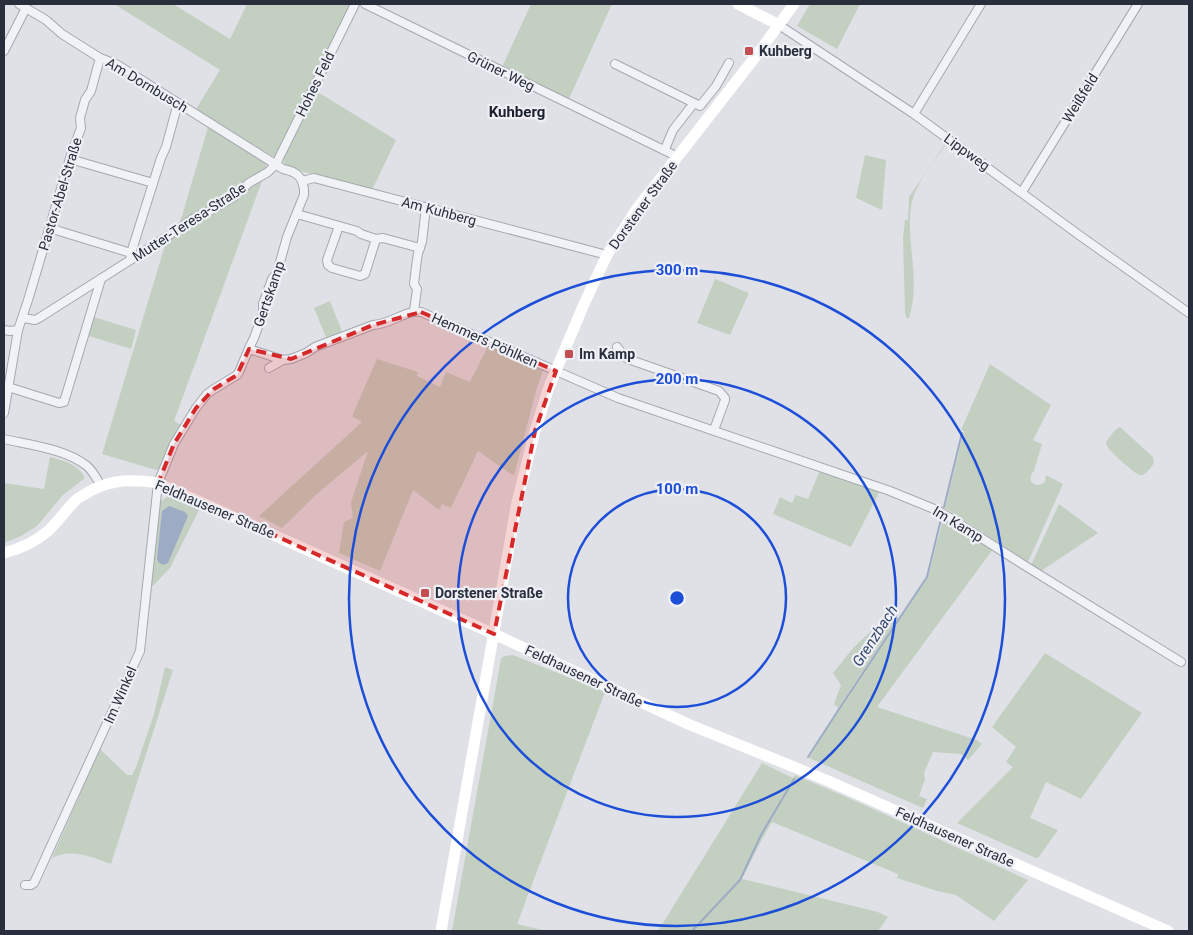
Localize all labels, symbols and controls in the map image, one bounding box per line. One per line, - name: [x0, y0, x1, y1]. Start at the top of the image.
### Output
- place label: Kuhberg: [759, 43, 812, 59]
- marker: Kuhberg: [743, 45, 755, 57]
- street label: Grüner Weg: [465, 48, 537, 94]
- street label: Hohes Feld: [292, 49, 338, 119]
- street label: Am Dornbusch: [103, 54, 191, 116]
- street label: Weißfeld: [1059, 71, 1101, 125]
- district label: Kuhberg: [489, 103, 545, 121]
- street label: Lippweg: [941, 130, 993, 174]
- street label: Pastor-Abel-Straße: [35, 136, 85, 252]
- street label: Dorstener Straße: [606, 158, 680, 252]
- street label: Mutter-Teresa-Straße: [129, 179, 249, 265]
- street label: Am Kuhberg: [400, 193, 478, 229]
- street label: Gertskamp: [250, 259, 288, 329]
- text: 300 m: [656, 261, 698, 279]
- street label: Hemmers Pöhlken: [429, 309, 541, 371]
- place label: Im Kamp: [579, 346, 635, 362]
- marker: Im Kamp: [563, 348, 575, 360]
- text: 200 m: [656, 370, 698, 388]
- street label: Feldhausener Straße: [153, 477, 277, 541]
- text: 100 m: [656, 480, 698, 498]
- street label: Im Kamp: [930, 503, 986, 545]
- place label: Dorstener Straße: [435, 585, 543, 601]
- marker: Dorstener Straße: [419, 587, 431, 599]
- centre of rings: [668, 589, 686, 607]
- water label: Grenzbach: [849, 602, 901, 670]
- street label: Feldhausener Straße: [523, 642, 645, 710]
- street label: Im Winkel: [100, 664, 140, 726]
- street label: Feldhausener Straße: [893, 804, 1017, 870]

